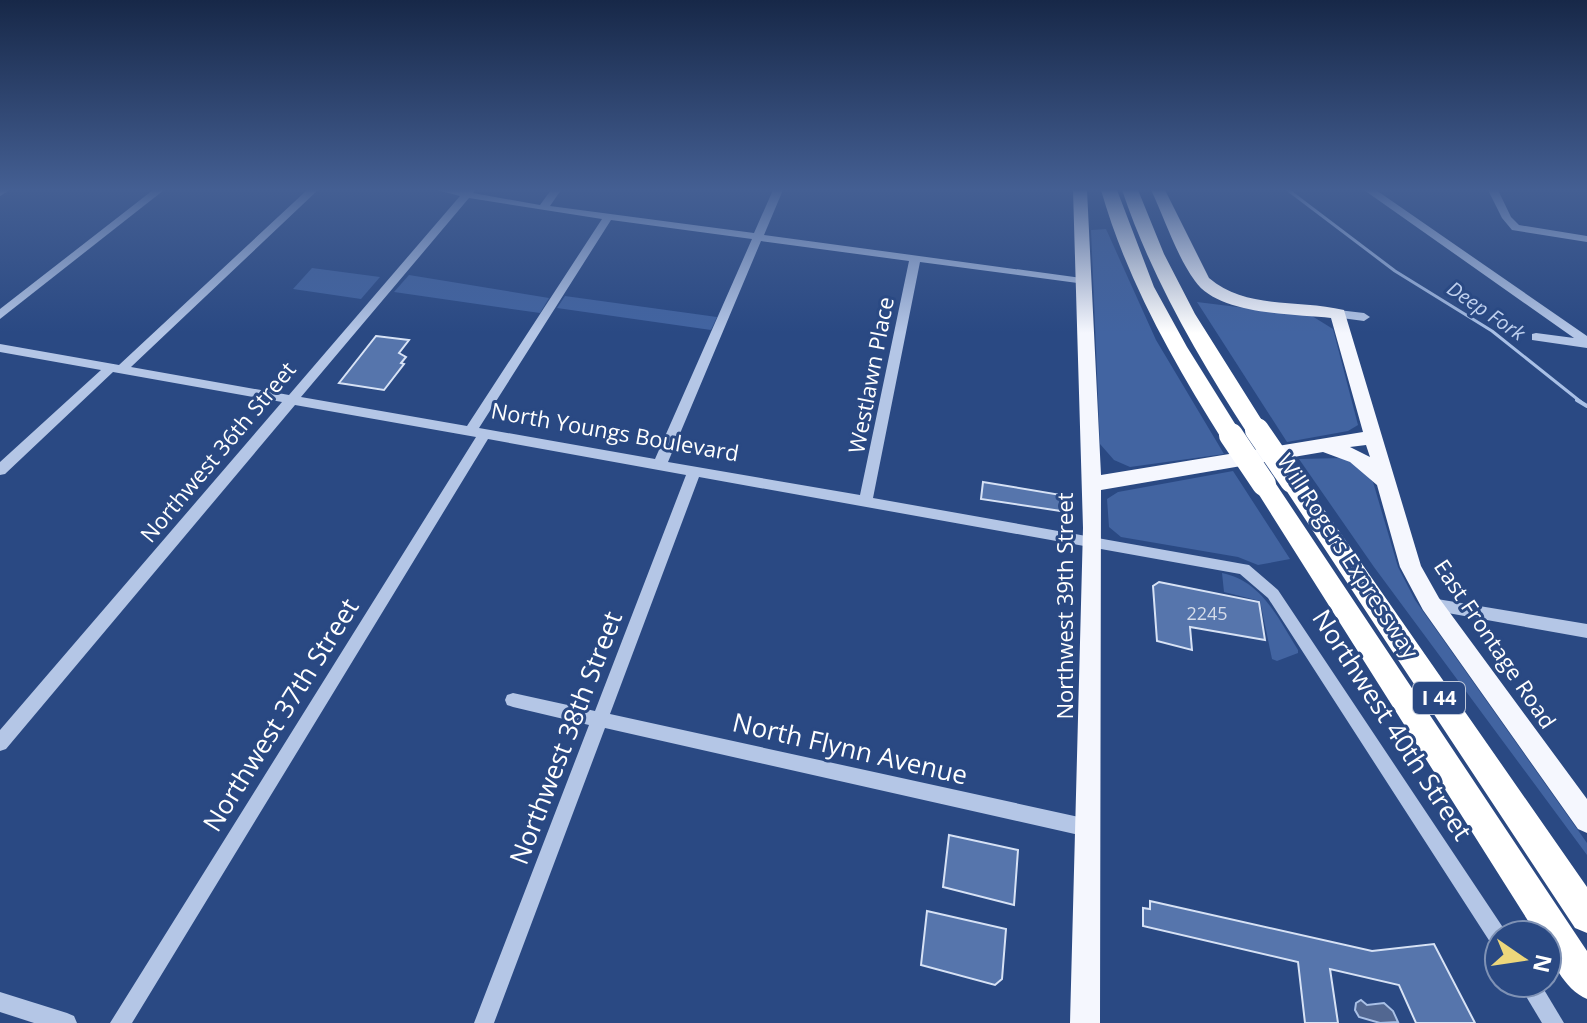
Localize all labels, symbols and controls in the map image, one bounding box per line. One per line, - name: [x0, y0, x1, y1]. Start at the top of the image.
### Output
- water label: Deep Fork: [1442, 275, 1532, 347]
- street label: Westlawn Place: [840, 294, 900, 456]
- street label: Northwest 36th Street: [133, 355, 302, 548]
- street label: North Youngs Boulevard: [489, 394, 741, 468]
- street label: Will Rogers Expressway: [1271, 447, 1427, 665]
- street label: Northwest 39th Street: [1049, 492, 1079, 720]
- street label: East Frontage Road: [1428, 553, 1564, 734]
- street label: Northwest 37th Street: [194, 591, 367, 838]
- house number: 2245: [1186, 601, 1228, 625]
- street label: Northwest 40th Street: [1305, 602, 1481, 847]
- street label: Northwest 38th Street: [500, 606, 630, 869]
- road number: I 44: [1413, 682, 1465, 714]
- street label: North Flynn Avenue: [729, 703, 971, 793]
- north arrow: [1483, 919, 1563, 999]
- text: N: [1527, 952, 1560, 976]

